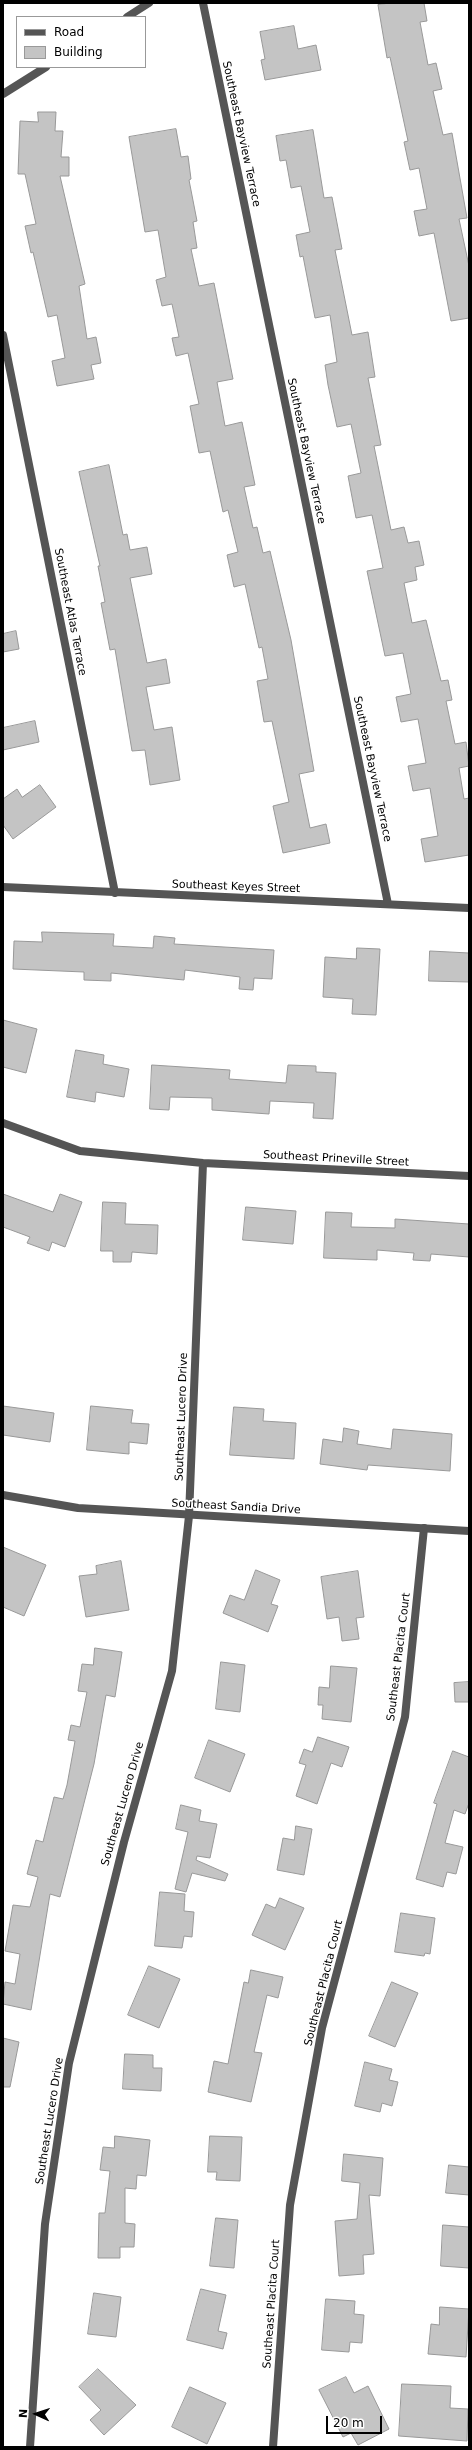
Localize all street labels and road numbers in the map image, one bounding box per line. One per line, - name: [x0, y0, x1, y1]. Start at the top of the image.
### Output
- street label: Southeast Bayview Terrace: [219, 60, 263, 208]
- street label: Southeast Bayview Terrace: [284, 377, 328, 525]
- street label: Southeast Atlas Terrace: [51, 547, 89, 677]
- street label: Southeast Bayview Terrace: [350, 695, 394, 843]
- street label: Southeast Keyes Street: [172, 878, 300, 896]
- street label: Southeast Prineville Street: [263, 1149, 409, 1169]
- street label: Southeast Lucero Drive: [173, 1353, 191, 1481]
- street label: Southeast Sandia Drive: [171, 1497, 301, 1517]
- street label: Southeast Placita Court: [385, 1592, 413, 1722]
- street label: Southeast Lucero Drive: [99, 1740, 147, 1868]
- street label: Southeast Placita Court: [302, 1919, 346, 2047]
- street label: Southeast Lucero Drive: [33, 2056, 67, 2186]
- street label: Southeast Placita Court: [261, 2239, 283, 2369]

